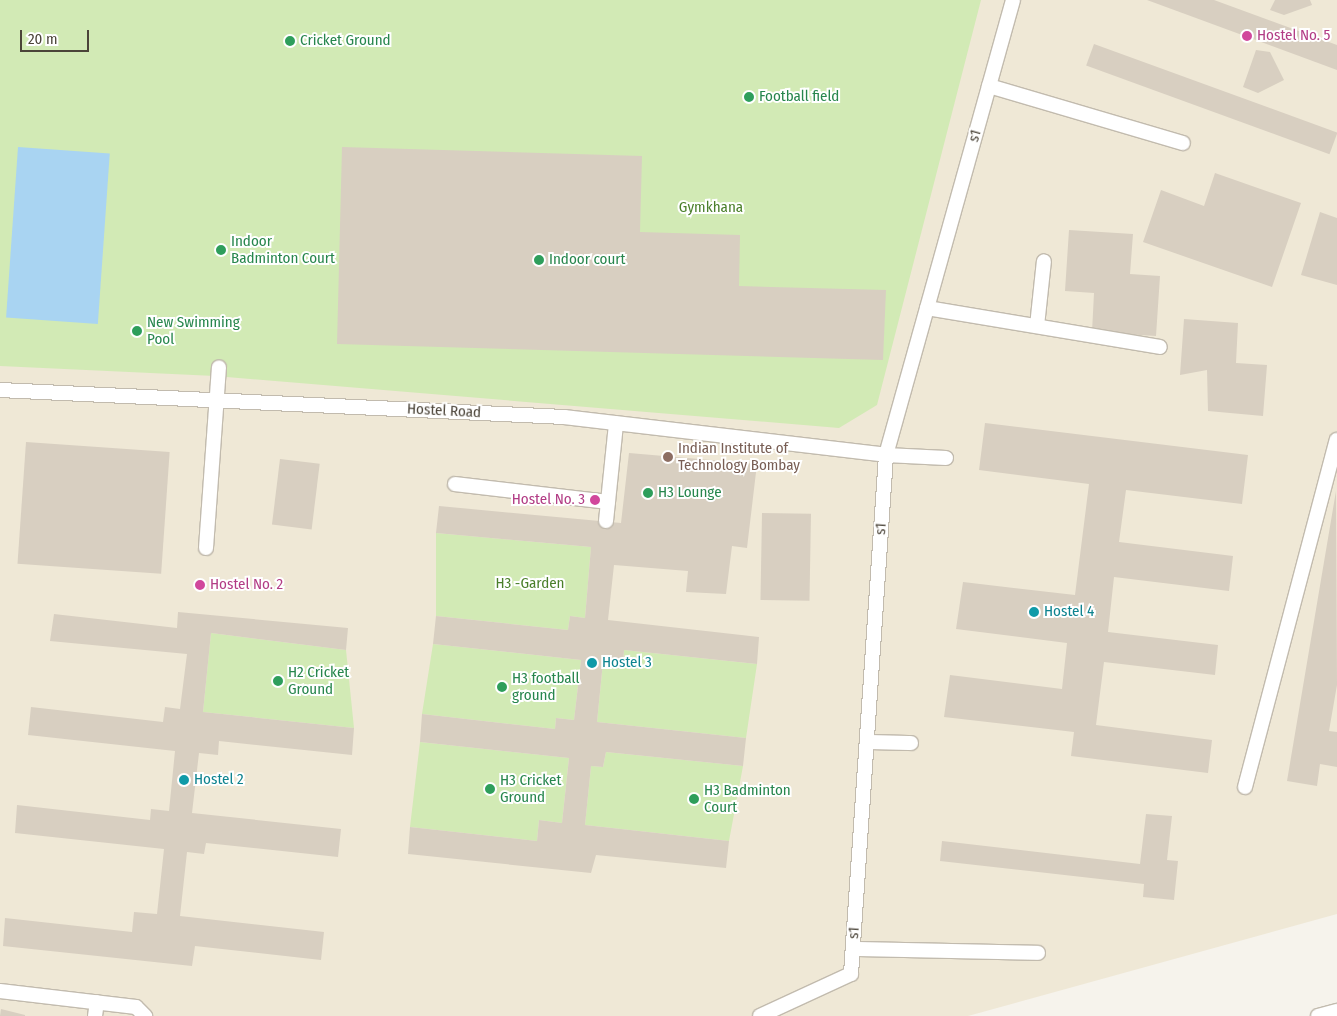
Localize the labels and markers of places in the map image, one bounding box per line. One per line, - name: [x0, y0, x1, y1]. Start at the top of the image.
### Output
- place label: Hostel No. 5: [1257, 27, 1330, 45]
- marker: Hostel No. 5: [1241, 30, 1253, 42]
- place label: Cricket Ground: [300, 32, 391, 50]
- marker: Cricket Ground: [284, 35, 296, 47]
- place label: Football field: [759, 88, 839, 106]
- marker: Football field: [743, 91, 755, 103]
- place label: Indoor Badminton Court: [231, 232, 335, 267]
- marker: Indoor Badminton Court: [215, 244, 227, 256]
- place label: Indoor court: [549, 251, 625, 269]
- marker: Indoor court: [533, 254, 545, 266]
- place label: New Swimming Pool: [147, 313, 240, 348]
- marker: New Swimming Pool: [131, 325, 143, 337]
- place label: Indian Institute of Technology Bombay: [678, 439, 800, 474]
- marker: Indian Institute of Technology Bombay: [662, 451, 674, 463]
- place label: H3 Lounge: [658, 484, 722, 502]
- marker: H3 Lounge: [642, 487, 654, 499]
- place label: Hostel No. 3: [512, 491, 585, 509]
- marker: Hostel No. 3: [589, 494, 601, 506]
- place label: Hostel No. 2: [210, 576, 283, 594]
- marker: Hostel No. 2: [194, 579, 206, 591]
- place label: Hostel 4: [1044, 603, 1094, 621]
- marker: Hostel 4: [1028, 606, 1040, 618]
- place label: Hostel 3: [602, 654, 652, 672]
- marker: Hostel 3: [586, 657, 598, 669]
- place label: H2 Cricket Ground: [288, 663, 349, 698]
- place label: H3 football ground: [512, 669, 579, 704]
- marker: H2 Cricket Ground: [272, 675, 284, 687]
- marker: H3 football ground: [496, 681, 508, 693]
- place label: Hostel 2: [194, 771, 244, 789]
- place label: H3 Cricket Ground: [500, 771, 561, 806]
- marker: Hostel 2: [178, 774, 190, 786]
- place label: H3 Badminton Court: [704, 781, 791, 816]
- marker: H3 Cricket Ground: [484, 783, 496, 795]
- marker: H3 Badminton Court: [688, 793, 700, 805]

